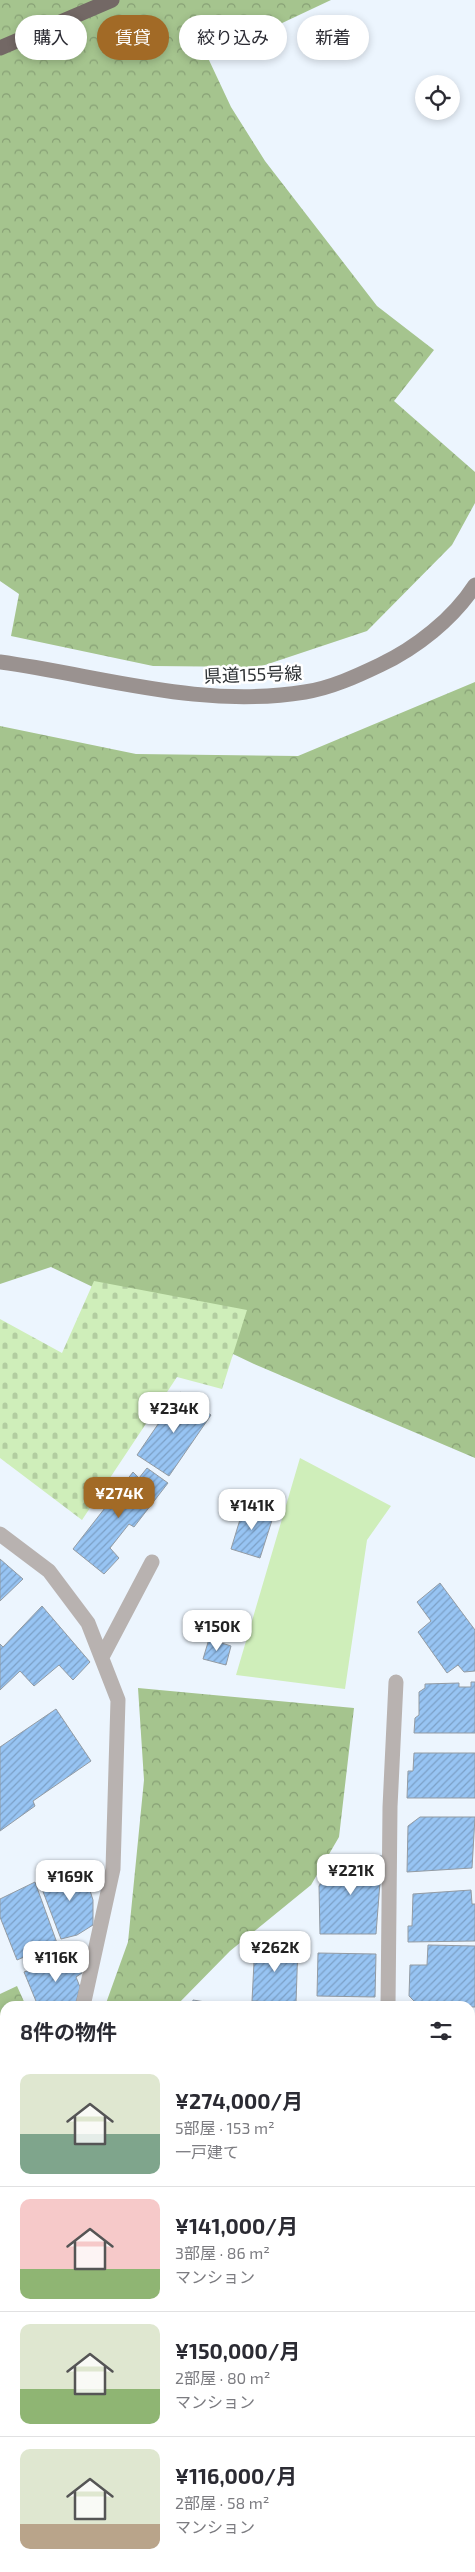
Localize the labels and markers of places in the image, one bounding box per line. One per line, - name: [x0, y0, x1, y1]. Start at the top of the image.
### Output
- pin: ¥234K: [139, 1392, 209, 1434]
- pin: ¥274K: [84, 1476, 154, 1519]
- pin: ¥141K: [217, 1488, 287, 1531]
- pin: ¥150K: [182, 1610, 252, 1652]
- pin: ¥221K: [316, 1854, 386, 1896]
- pin: ¥169K: [35, 1860, 105, 1902]
- pin: ¥262K: [240, 1930, 310, 1973]
- pin: ¥116K: [21, 1940, 91, 1983]

